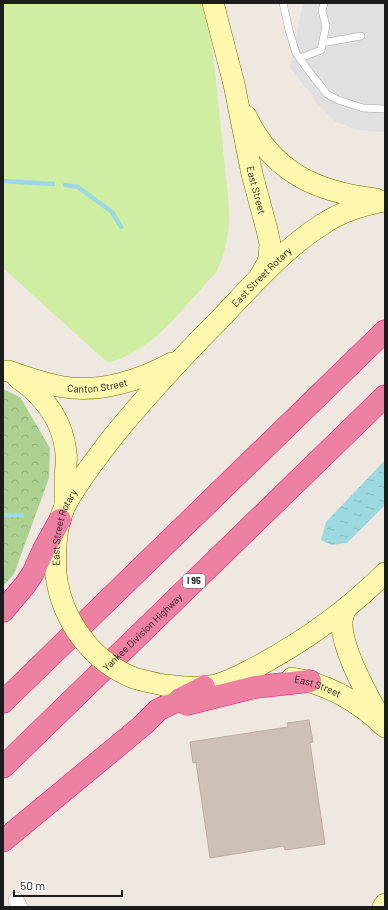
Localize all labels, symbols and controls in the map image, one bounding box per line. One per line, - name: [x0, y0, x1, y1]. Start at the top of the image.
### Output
- street label: East Street: [245, 165, 269, 216]
- street label: East Street Rotary: [229, 244, 294, 309]
- street label: Canton Street: [67, 376, 129, 395]
- street label: East Street Rotary: [50, 486, 79, 566]
- road number: I 95: [183, 574, 205, 588]
- street label: Yankee Division Highway: [100, 590, 185, 673]
- street label: East Street: [293, 673, 344, 700]
- scale bar: [14, 872, 122, 898]
- text: 50 m: [20, 878, 45, 892]

